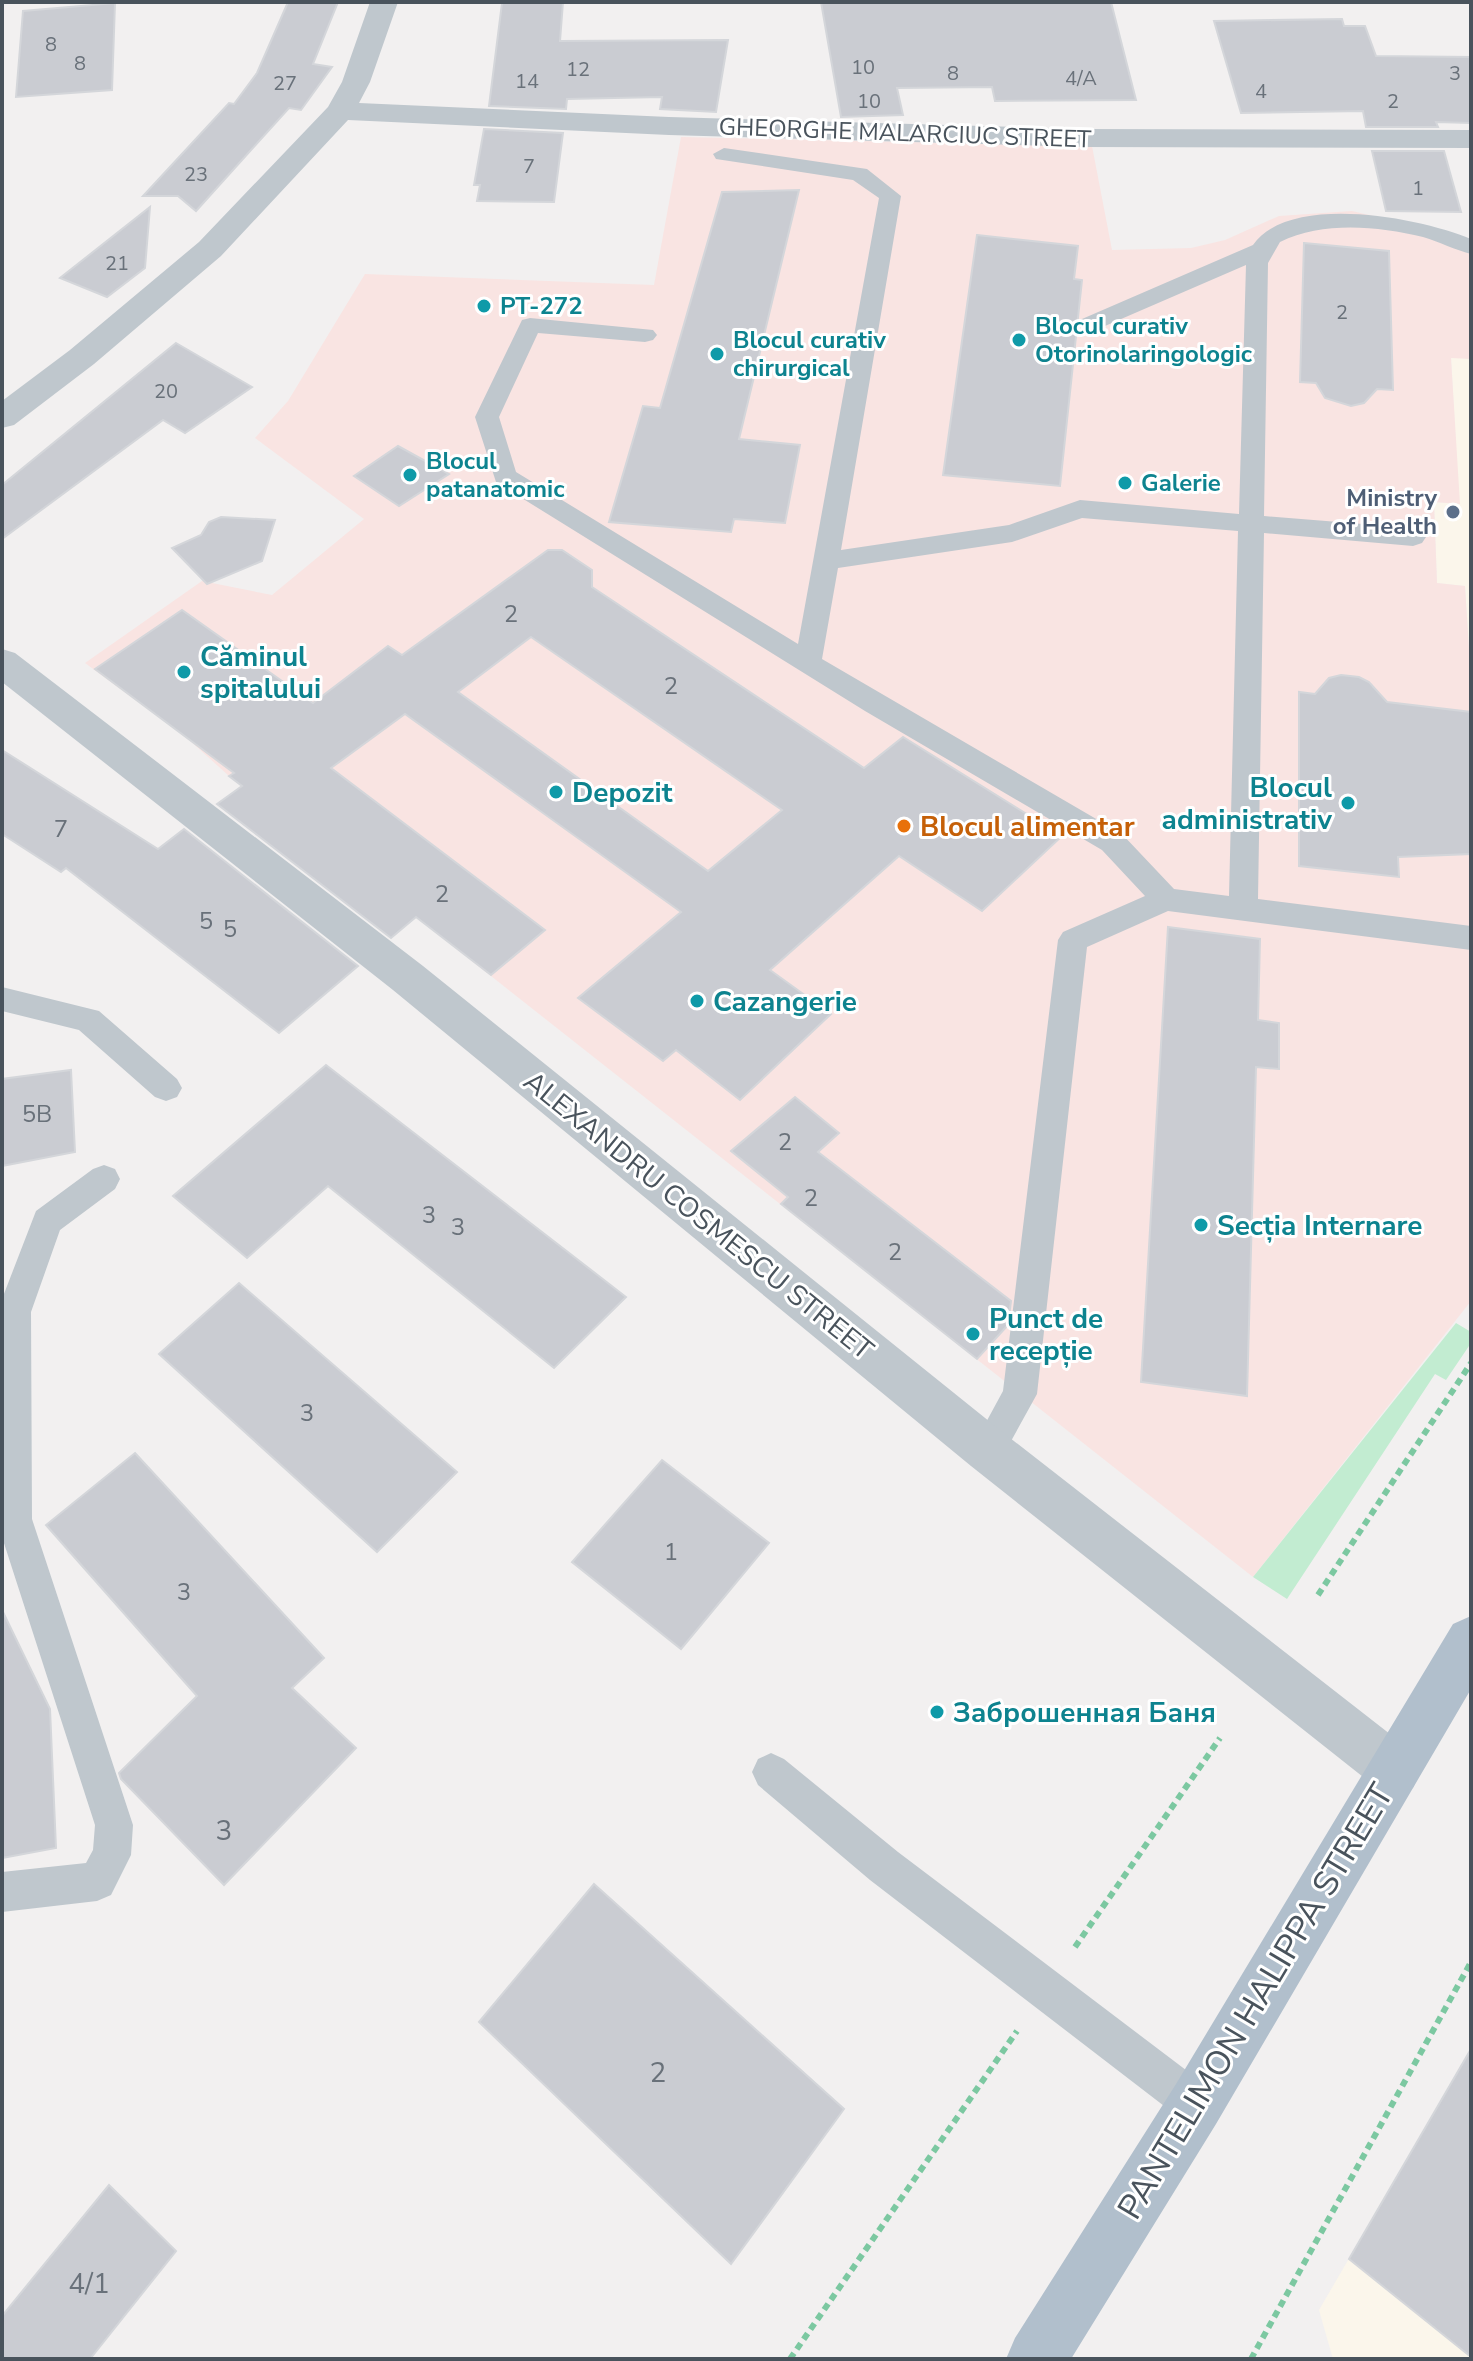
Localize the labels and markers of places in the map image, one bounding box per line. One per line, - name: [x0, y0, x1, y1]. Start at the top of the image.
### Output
- place label: PT-272: [500, 290, 583, 322]
- marker: PT-272: [475, 297, 493, 315]
- place label: Blocul curativ Otorinolaringologic: [1035, 310, 1253, 370]
- place label: Blocul curativ chirurgical: [733, 324, 886, 384]
- marker: Blocul curativ Otorinolaringologic: [1010, 331, 1028, 349]
- marker: Blocul curativ chirurgical: [708, 345, 726, 363]
- place label: Blocul patanatomic: [426, 445, 565, 505]
- marker: Blocul patanatomic: [401, 466, 419, 484]
- place label: Galerie: [1141, 467, 1221, 499]
- marker: Galerie: [1116, 474, 1134, 492]
- place label: Ministry of Health: [1333, 482, 1437, 542]
- marker: Ministry of Health: [1444, 503, 1462, 521]
- place label: Căminul spitalului: [200, 638, 321, 708]
- marker: Căminul spitalului: [175, 663, 193, 681]
- place label: Blocul administrativ: [1162, 769, 1332, 839]
- place label: Depozit: [572, 774, 673, 812]
- marker: Depozit: [547, 783, 565, 801]
- marker: Blocul administrativ: [1339, 794, 1357, 812]
- place label: Blocul alimentar: [920, 808, 1135, 846]
- marker: Blocul alimentar: [895, 817, 913, 835]
- place label: Cazangerie: [713, 983, 857, 1021]
- marker: Cazangerie: [688, 992, 706, 1010]
- place label: Secția Internare: [1217, 1207, 1423, 1245]
- marker: Secția Internare: [1192, 1216, 1210, 1234]
- place label: Punct de recepție: [989, 1300, 1103, 1370]
- marker: Punct de recepție: [964, 1325, 982, 1343]
- place label: Заброшенная Баня: [953, 1694, 1216, 1732]
- marker: Заброшенная Баня: [928, 1703, 946, 1721]

